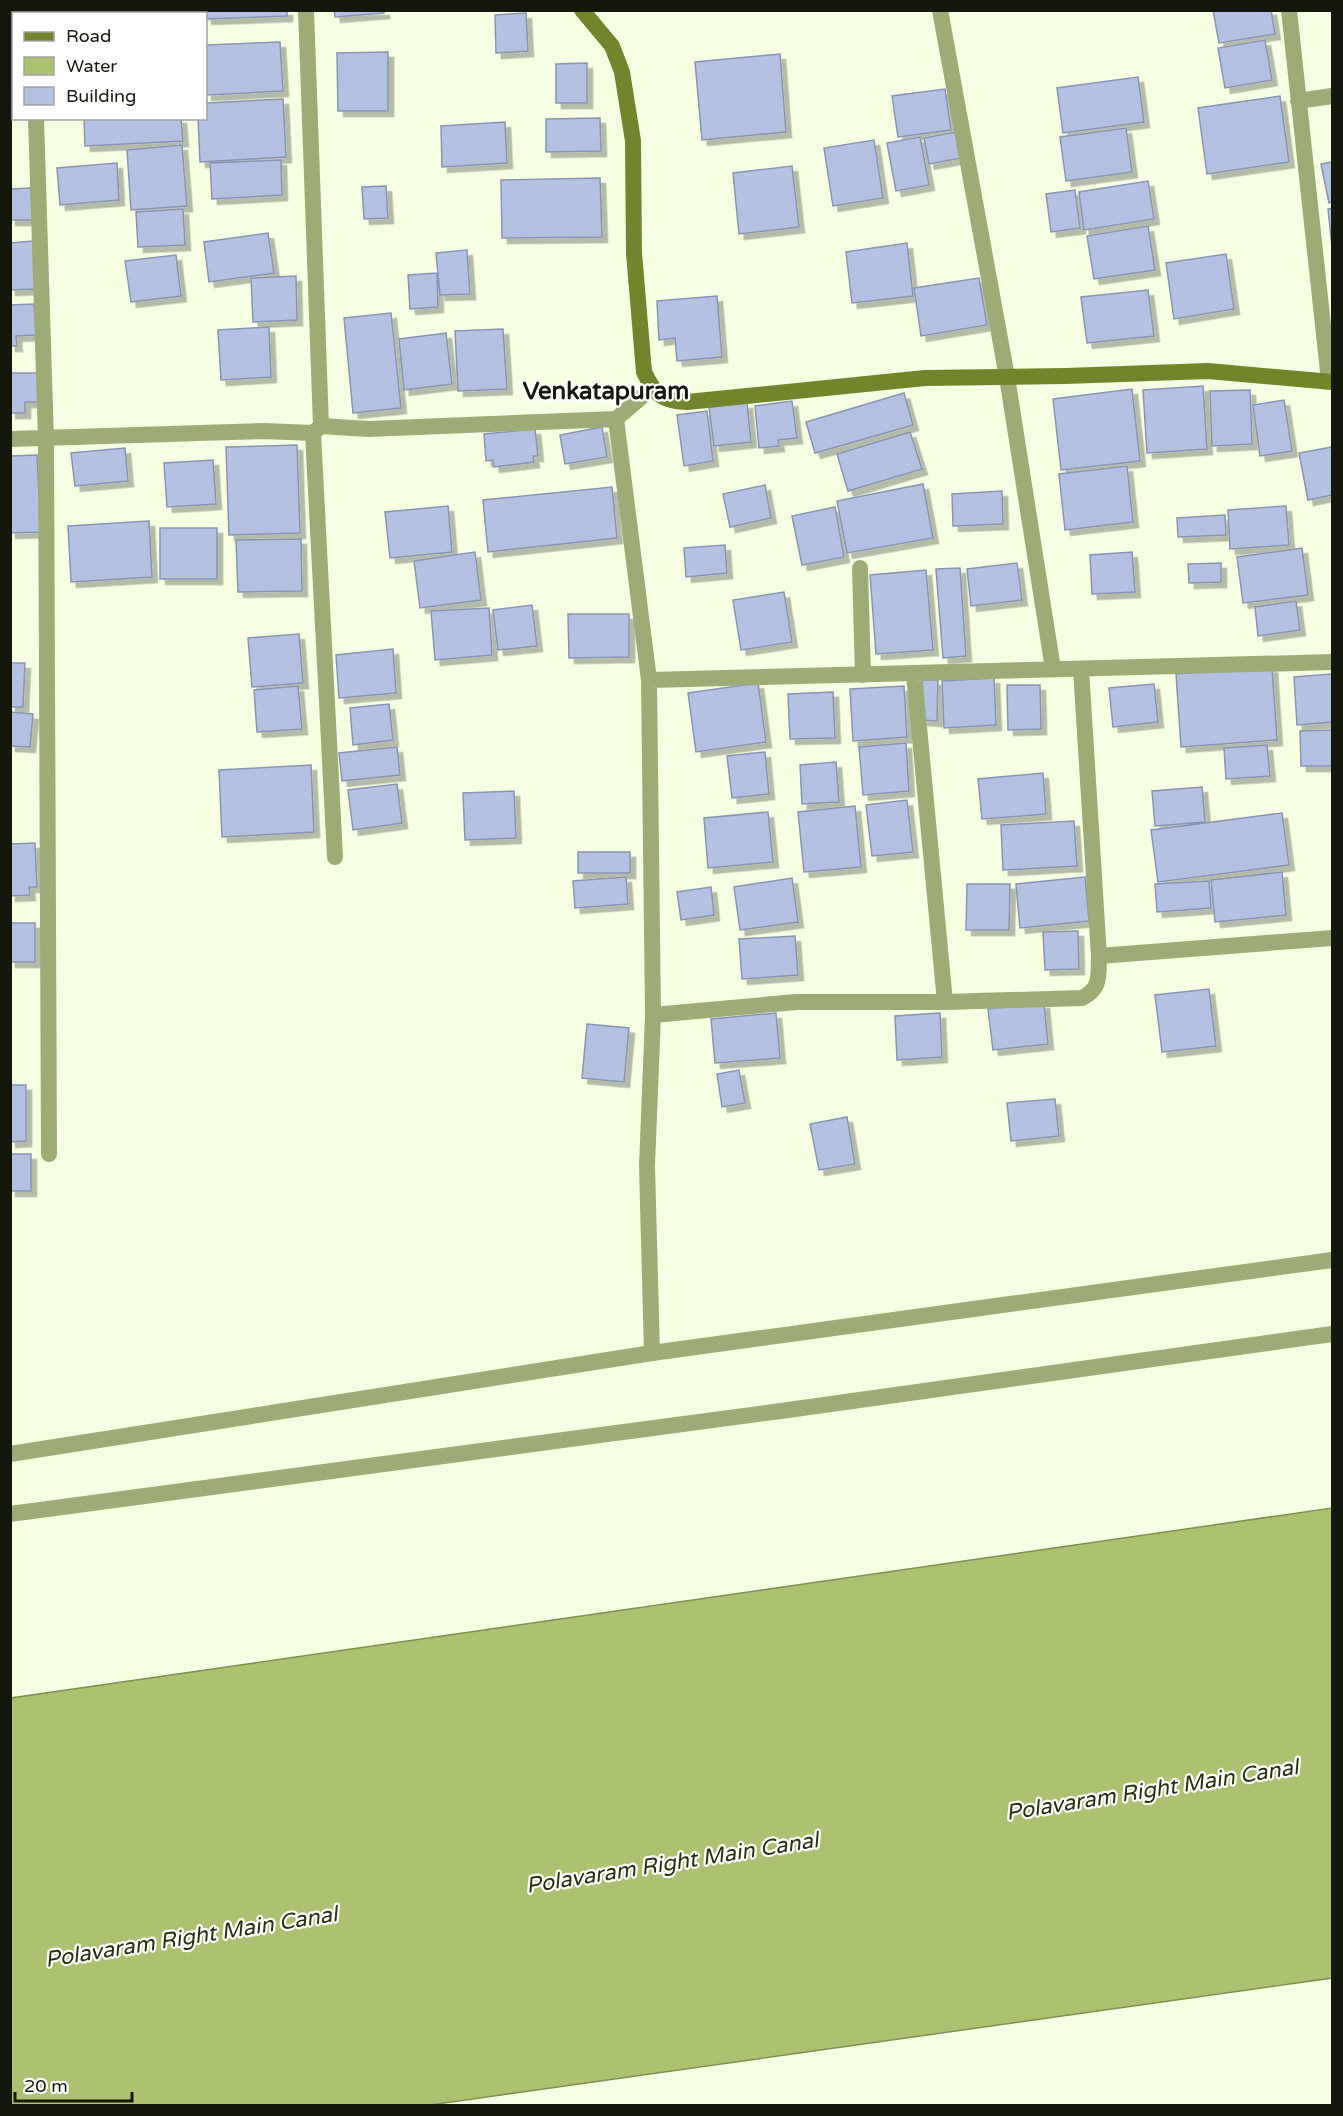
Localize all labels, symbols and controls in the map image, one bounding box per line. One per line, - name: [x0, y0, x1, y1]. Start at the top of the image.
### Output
- legend: [12, 12, 207, 120]
- text: Road: [66, 25, 111, 47]
- text: Water: [66, 55, 117, 77]
- text: Building: [66, 85, 136, 107]
- district label: Venkatapuram: [523, 377, 689, 406]
- water label: Polavaram Right Main Canal: [1004, 1754, 1303, 1826]
- water label: Polavaram Right Main Canal: [524, 1827, 823, 1899]
- water label: Polavaram Right Main Canal: [43, 1901, 342, 1973]
- scale bar: [15, 2065, 132, 2103]
- text: 20 m: [24, 2075, 68, 2097]

